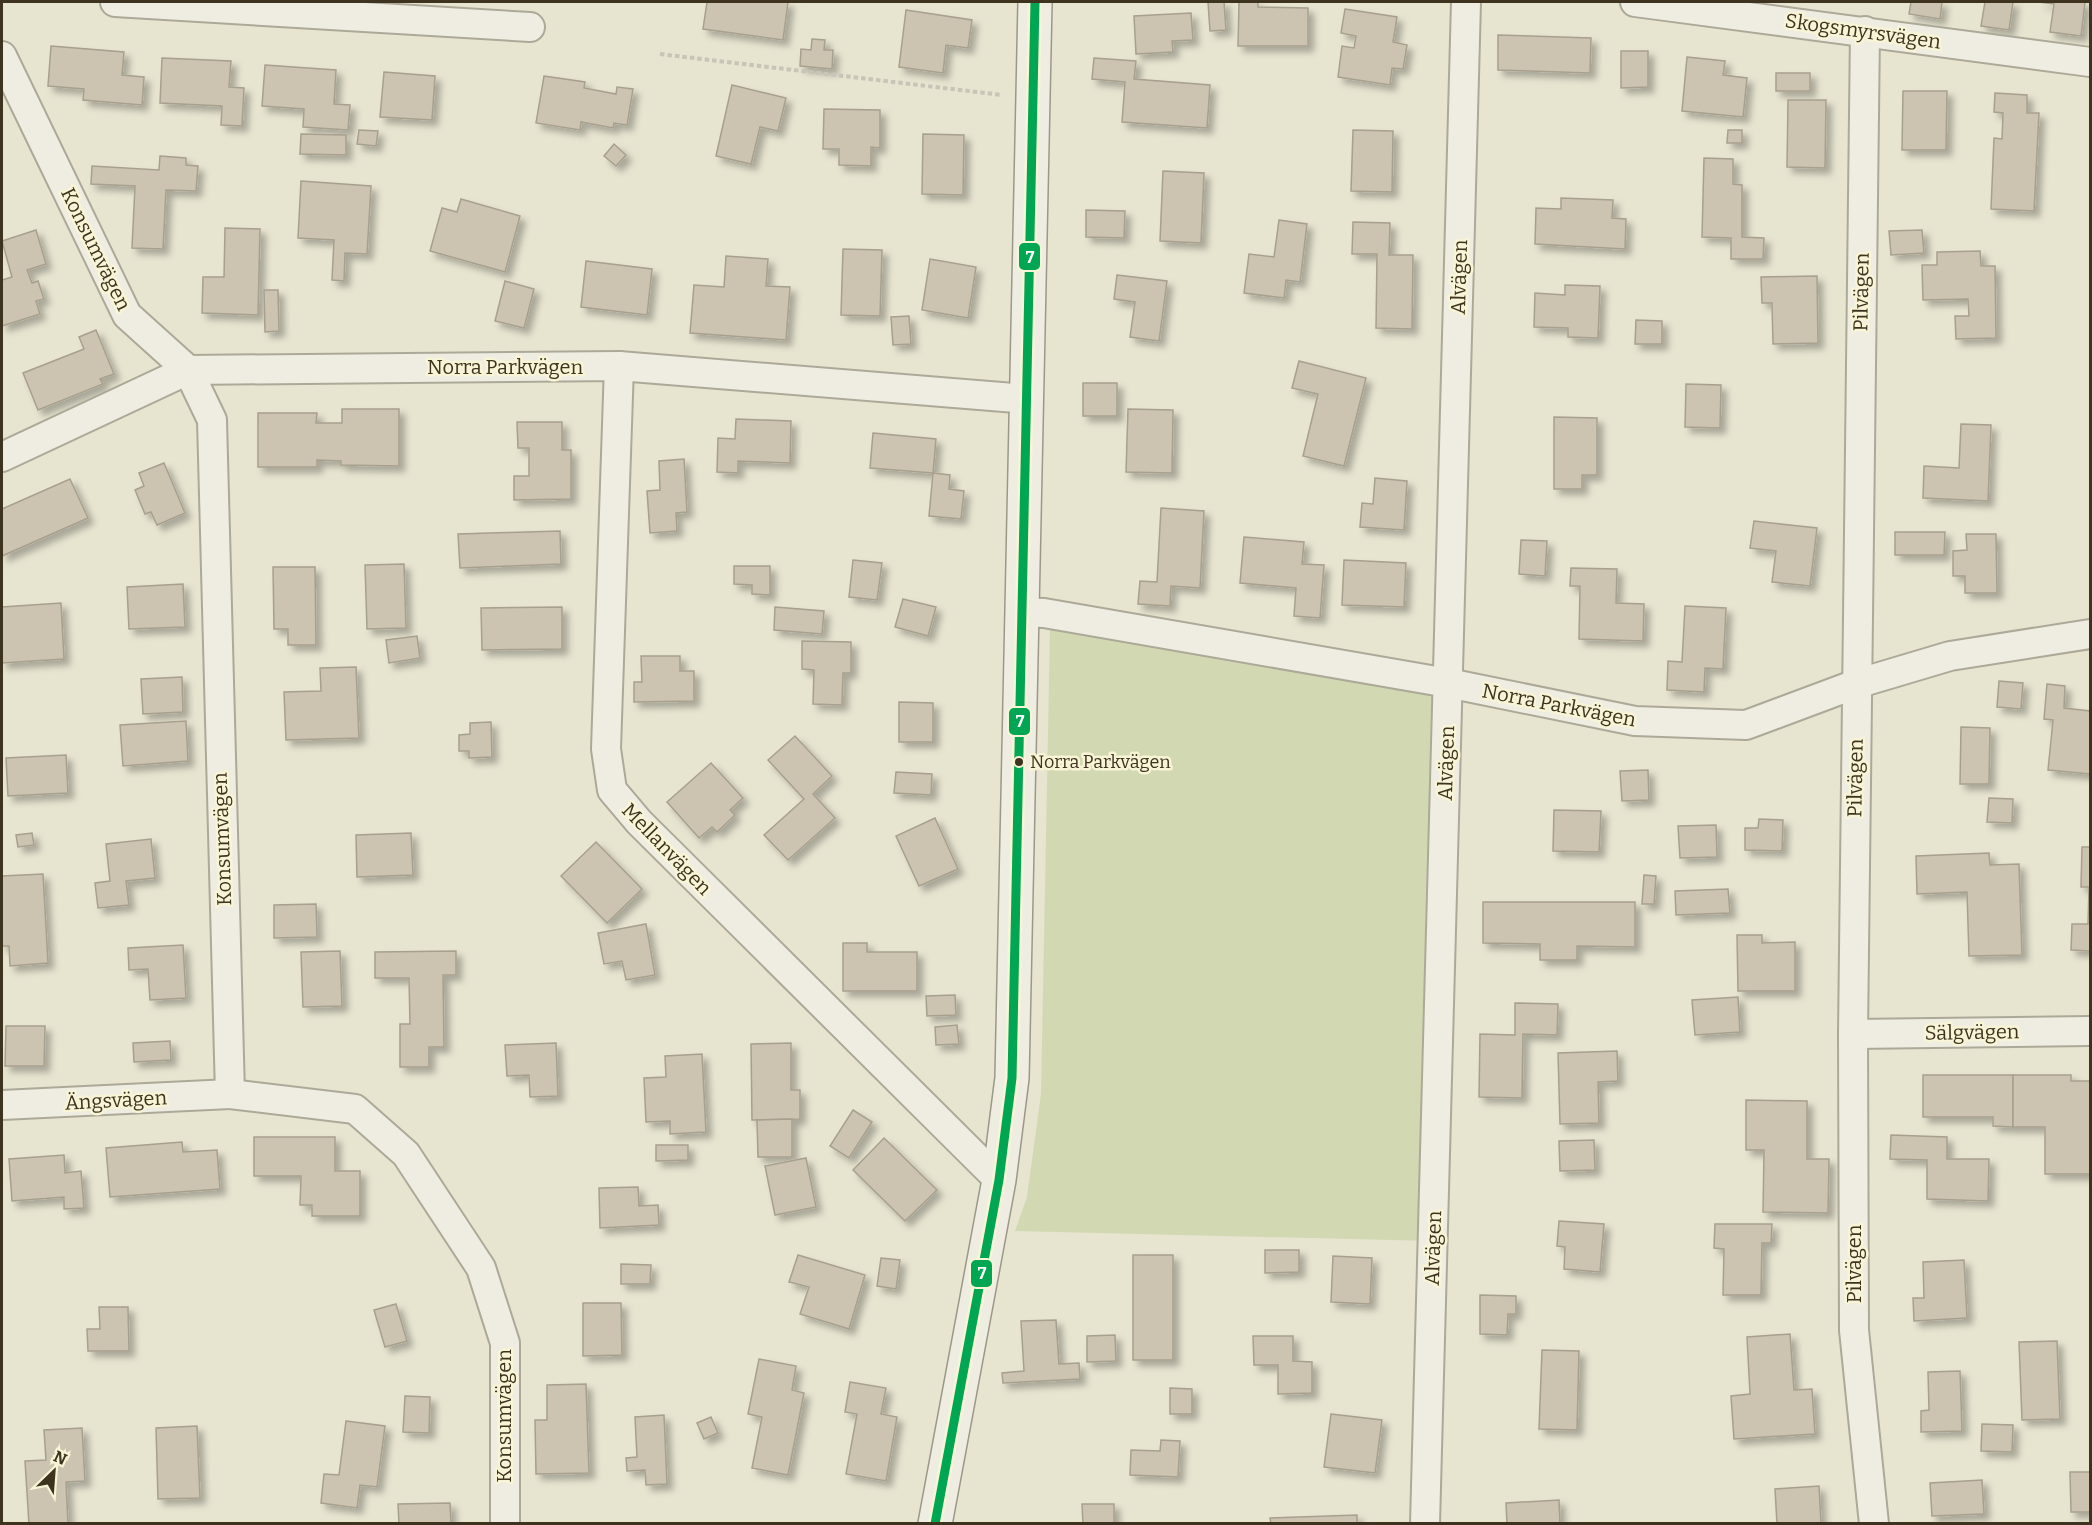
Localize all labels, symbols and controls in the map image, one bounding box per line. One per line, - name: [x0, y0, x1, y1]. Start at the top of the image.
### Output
- street label: Skogsmyrsvägen: [1784, 8, 1943, 54]
- street label: Konsumvägen: [56, 184, 136, 315]
- street label: Alvägen: [1446, 239, 1472, 315]
- line badge: 7: [1018, 242, 1041, 271]
- text: 7: [1026, 248, 1035, 267]
- street label: Pilvägen: [1848, 252, 1874, 332]
- street label: Norra Parkvägen: [427, 355, 583, 379]
- street label: Norra Parkvägen: [1480, 678, 1638, 732]
- line badge: 7: [1008, 707, 1031, 736]
- text: 7: [1016, 712, 1025, 731]
- street label: Alvägen: [1433, 725, 1459, 801]
- street label: Pilvägen: [1842, 738, 1868, 818]
- place label: Norra Parkvägen: [1030, 751, 1171, 773]
- marker: Norra Parkvägen: [1013, 756, 1025, 768]
- street label: Konsumvägen: [208, 771, 236, 906]
- street label: Mellanvägen: [617, 798, 717, 900]
- street label: Sälgvägen: [1924, 1019, 2020, 1045]
- street label: Ängsvägen: [64, 1085, 168, 1115]
- street label: Alvägen: [1420, 1210, 1446, 1286]
- street label: Pilvägen: [1842, 1224, 1866, 1303]
- line badge: 7: [970, 1259, 993, 1288]
- text: 7: [978, 1264, 987, 1283]
- street label: Konsumvägen: [492, 1349, 516, 1483]
- north arrow: [24, 1441, 84, 1501]
- text: N: [51, 1447, 70, 1469]

